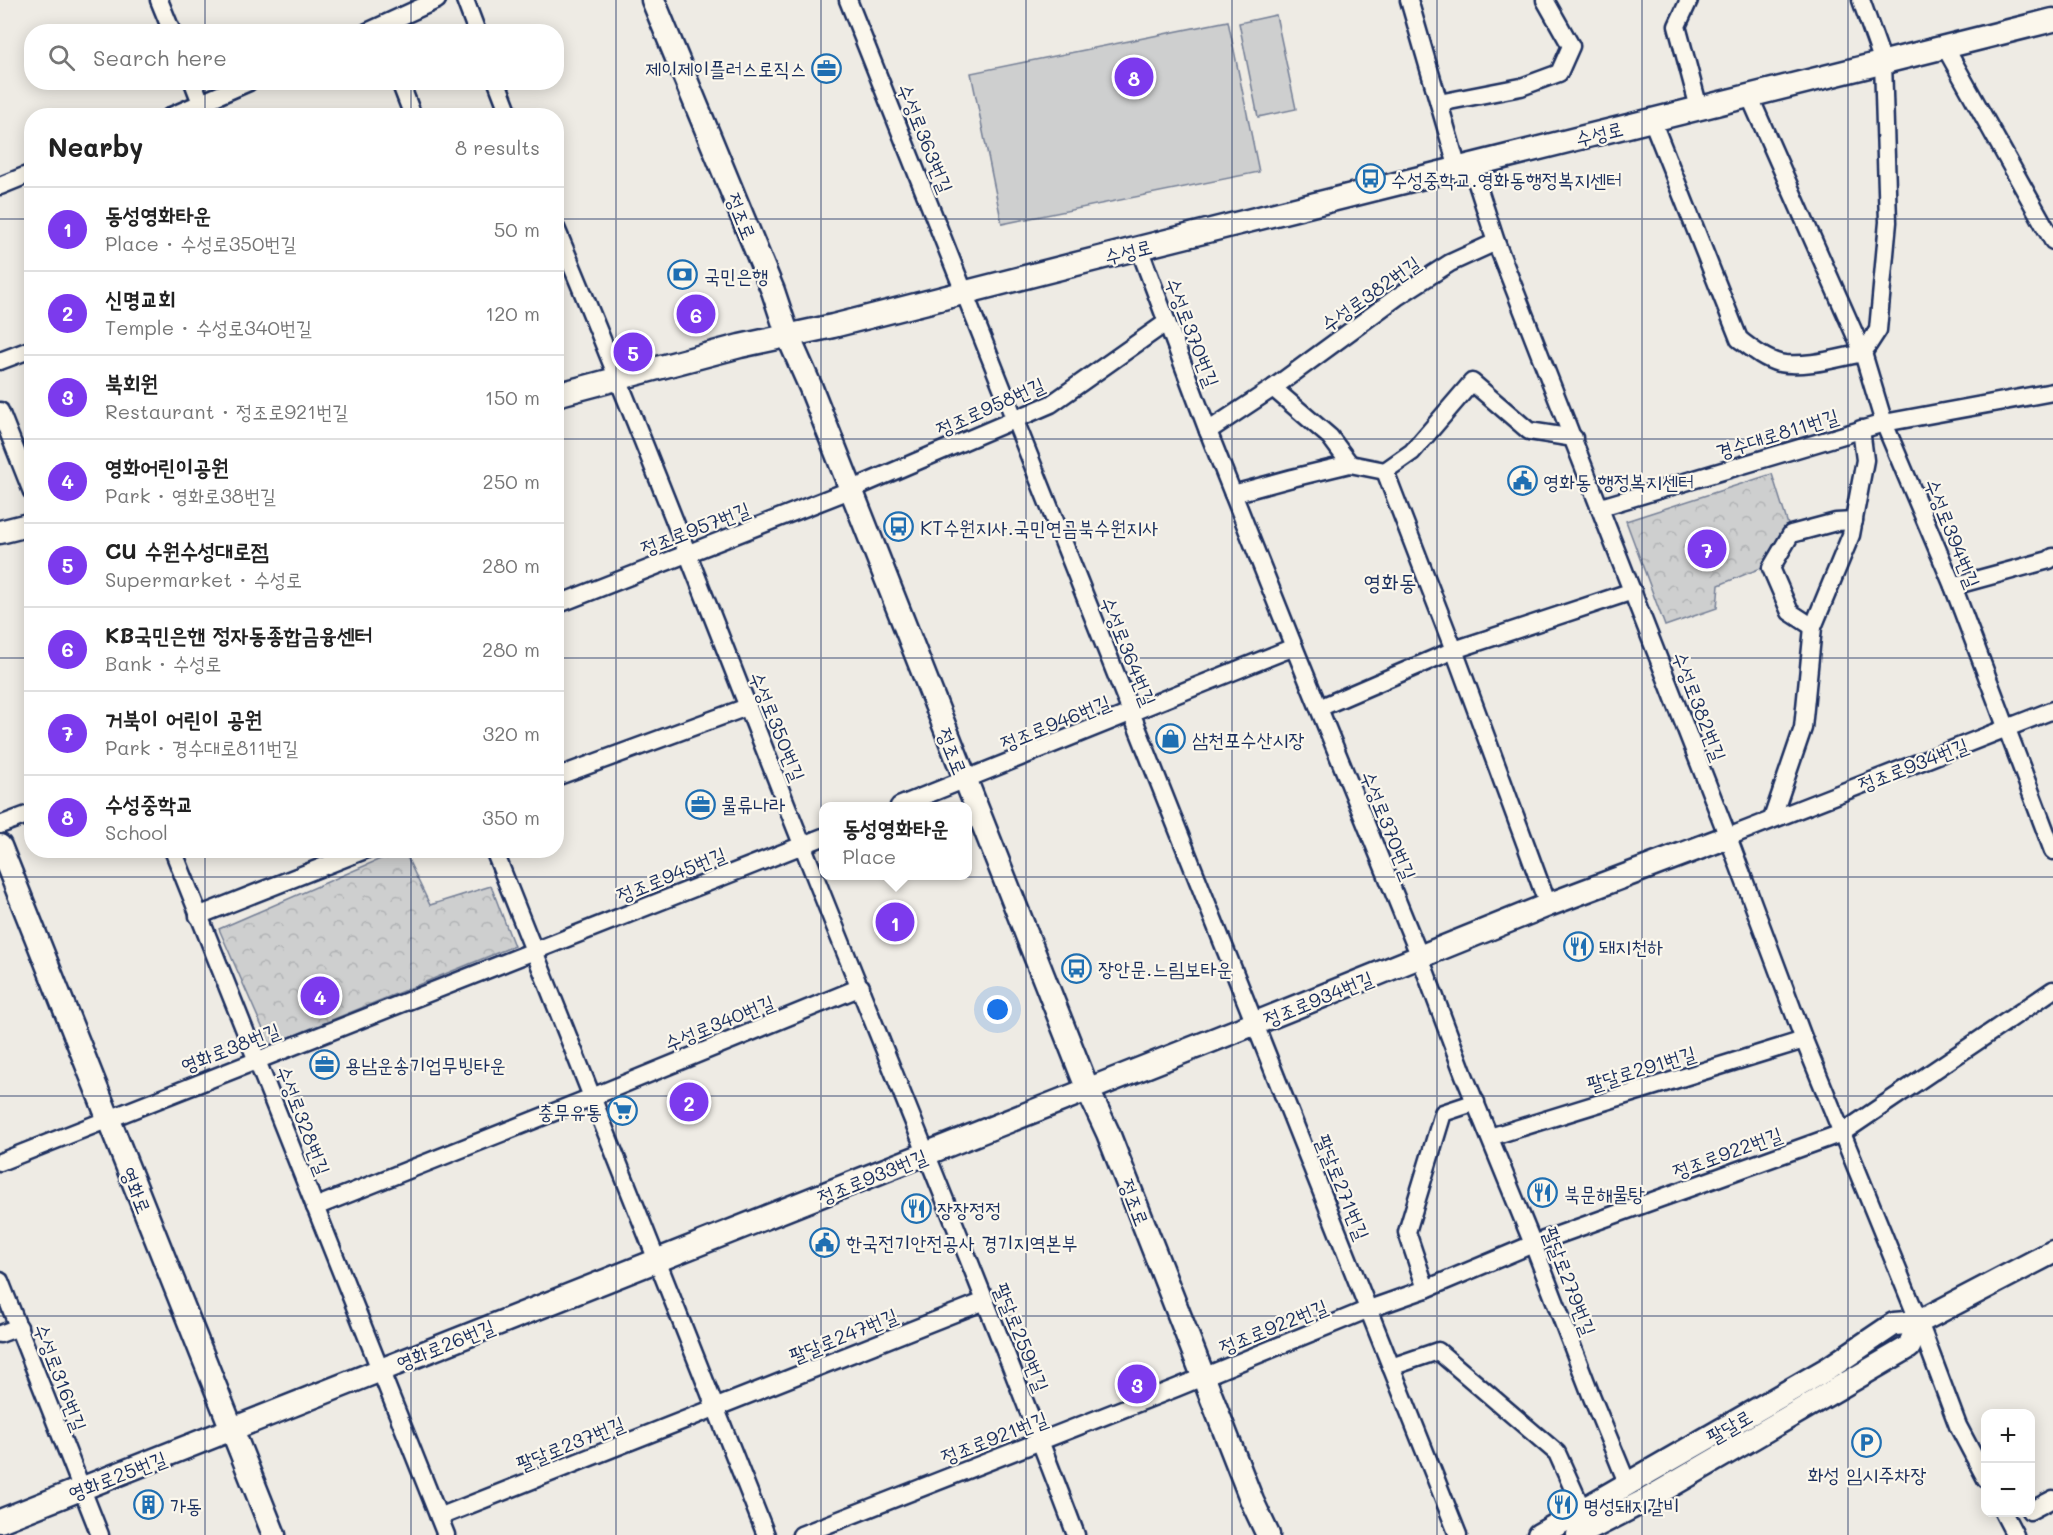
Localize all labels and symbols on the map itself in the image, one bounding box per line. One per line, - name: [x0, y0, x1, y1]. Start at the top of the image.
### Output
- office icon: 제이제이플러스로직스: [811, 52, 843, 84]
- pin: 8: [1114, 54, 1154, 100]
- place label: 제이제이플러스로직스: [645, 55, 806, 81]
- street label: 수성로363번길: [892, 79, 960, 197]
- street label: 수성로: [1572, 115, 1626, 151]
- bus stop icon: 수성중학교.영화동행정복지센터: [1354, 163, 1386, 195]
- place label: 수성중학교.영화동행정복지센터: [1391, 166, 1622, 192]
- street label: 정조로: [721, 189, 763, 243]
- street label: 수성로: [1101, 233, 1155, 269]
- street label: 수성로382번길: [1315, 249, 1425, 337]
- bank icon: 국민은행: [667, 259, 699, 291]
- place label: 국민은행: [704, 262, 768, 288]
- street label: 수성로370번길: [1160, 273, 1226, 391]
- pin: 6: [676, 292, 716, 336]
- pin: 5: [614, 330, 652, 374]
- street label: 정조로958번길: [932, 371, 1048, 441]
- street label: 경수대로811번길: [1713, 402, 1841, 464]
- public building icon: 영화동 행정복지센터: [1506, 465, 1538, 497]
- place label: 영화동 행정복지센터: [1543, 468, 1694, 494]
- street label: 수성로394번길: [1919, 474, 1987, 592]
- street label: 정조로957번길: [637, 495, 753, 561]
- bus stop icon: KT수원지사.국민연금북수원지사: [883, 511, 915, 543]
- place label: KT수원지사.국민연금북수원지사: [920, 514, 1158, 540]
- pin: 7: [1688, 526, 1726, 572]
- district label: 영화동: [1363, 567, 1417, 596]
- street label: 수성로364번길: [1095, 592, 1163, 710]
- street label: 수성로382번길: [1667, 647, 1733, 765]
- street label: 수성로350번길: [744, 667, 812, 785]
- street label: 정조로946번길: [996, 688, 1114, 756]
- shop icon: 삼천포수산시장: [1155, 723, 1187, 755]
- street label: 정조로: [932, 724, 974, 778]
- place label: 삼천포수산시장: [1192, 726, 1305, 752]
- street label: 정조로934번길: [1854, 731, 1972, 797]
- street label: 수성로370번길: [1355, 767, 1423, 883]
- office icon: 물류나라: [684, 788, 716, 820]
- place label: 물류나라: [721, 791, 785, 817]
- street label: 정조로945번길: [612, 840, 730, 908]
- pin: 1: [876, 900, 914, 944]
- restaurant icon: 돼지천하: [1562, 930, 1594, 962]
- place label: 돼지천하: [1599, 933, 1663, 959]
- bus stop icon: 장안문.느림보타운: [1061, 952, 1093, 984]
- place label: 장안문.느림보타운: [1098, 955, 1233, 981]
- street label: 정조로934번길: [1259, 964, 1377, 1032]
- pin: 4: [300, 974, 340, 1018]
- street label: 수성로340번길: [660, 988, 778, 1056]
- your location: [983, 995, 1012, 1024]
- street label: 영화로38번길: [177, 1016, 283, 1078]
- street label: 팔달로291번길: [1583, 1039, 1699, 1097]
- office icon: 용남운송기업무빙타운: [308, 1048, 340, 1080]
- place label: 용남운송기업무빙타운: [345, 1051, 506, 1077]
- street label: 수성로328번길: [271, 1061, 337, 1179]
- pin: 2: [670, 1080, 708, 1124]
- supermarket icon: 충무유통: [607, 1095, 639, 1127]
- place label: 충무유통: [538, 1098, 602, 1124]
- street label: 정조로922번길: [1669, 1120, 1785, 1184]
- street label: 팔달로271번길: [1310, 1130, 1376, 1244]
- street label: 정조로933번길: [813, 1142, 931, 1210]
- street label: 영화로: [116, 1163, 158, 1217]
- street label: 정조로: [1114, 1175, 1156, 1229]
- restaurant icon: 북문해물탕: [1527, 1177, 1559, 1209]
- place label: 북문해물탕: [1564, 1180, 1644, 1206]
- restaurant icon: 장장정정: [900, 1193, 932, 1225]
- place label: 장장정정: [937, 1196, 1001, 1222]
- street label: 팔달로279번길: [1537, 1223, 1603, 1339]
- public building icon: 한국전기안전공사 경기지역본부: [809, 1226, 841, 1258]
- place label: 한국전기안전공사 경기지역본부: [846, 1229, 1078, 1255]
- street label: 팔달로259번길: [988, 1279, 1056, 1395]
- street label: 정조로922번길: [1215, 1292, 1331, 1360]
- street label: 팔달로247번길: [785, 1302, 901, 1368]
- street label: 영화로26번길: [392, 1313, 498, 1375]
- street label: 수성로316번길: [29, 1319, 93, 1435]
- pin: 3: [1118, 1362, 1156, 1406]
- street label: 팔달로: [1702, 1403, 1756, 1449]
- street label: 정조로921번길: [937, 1405, 1051, 1469]
- street label: 팔달로237번길: [512, 1410, 628, 1476]
- parking icon: 화성 임시주차장: [1851, 1427, 1883, 1459]
- street label: 영화로25번길: [64, 1444, 170, 1506]
- place label: 화성 임시주차장: [1807, 1461, 1927, 1487]
- building icon: 가동: [133, 1489, 165, 1521]
- restaurant icon: 명성돼지갈비: [1546, 1489, 1578, 1521]
- place label: 가동: [170, 1492, 202, 1518]
- place label: 명성돼지갈비: [1583, 1492, 1680, 1518]

